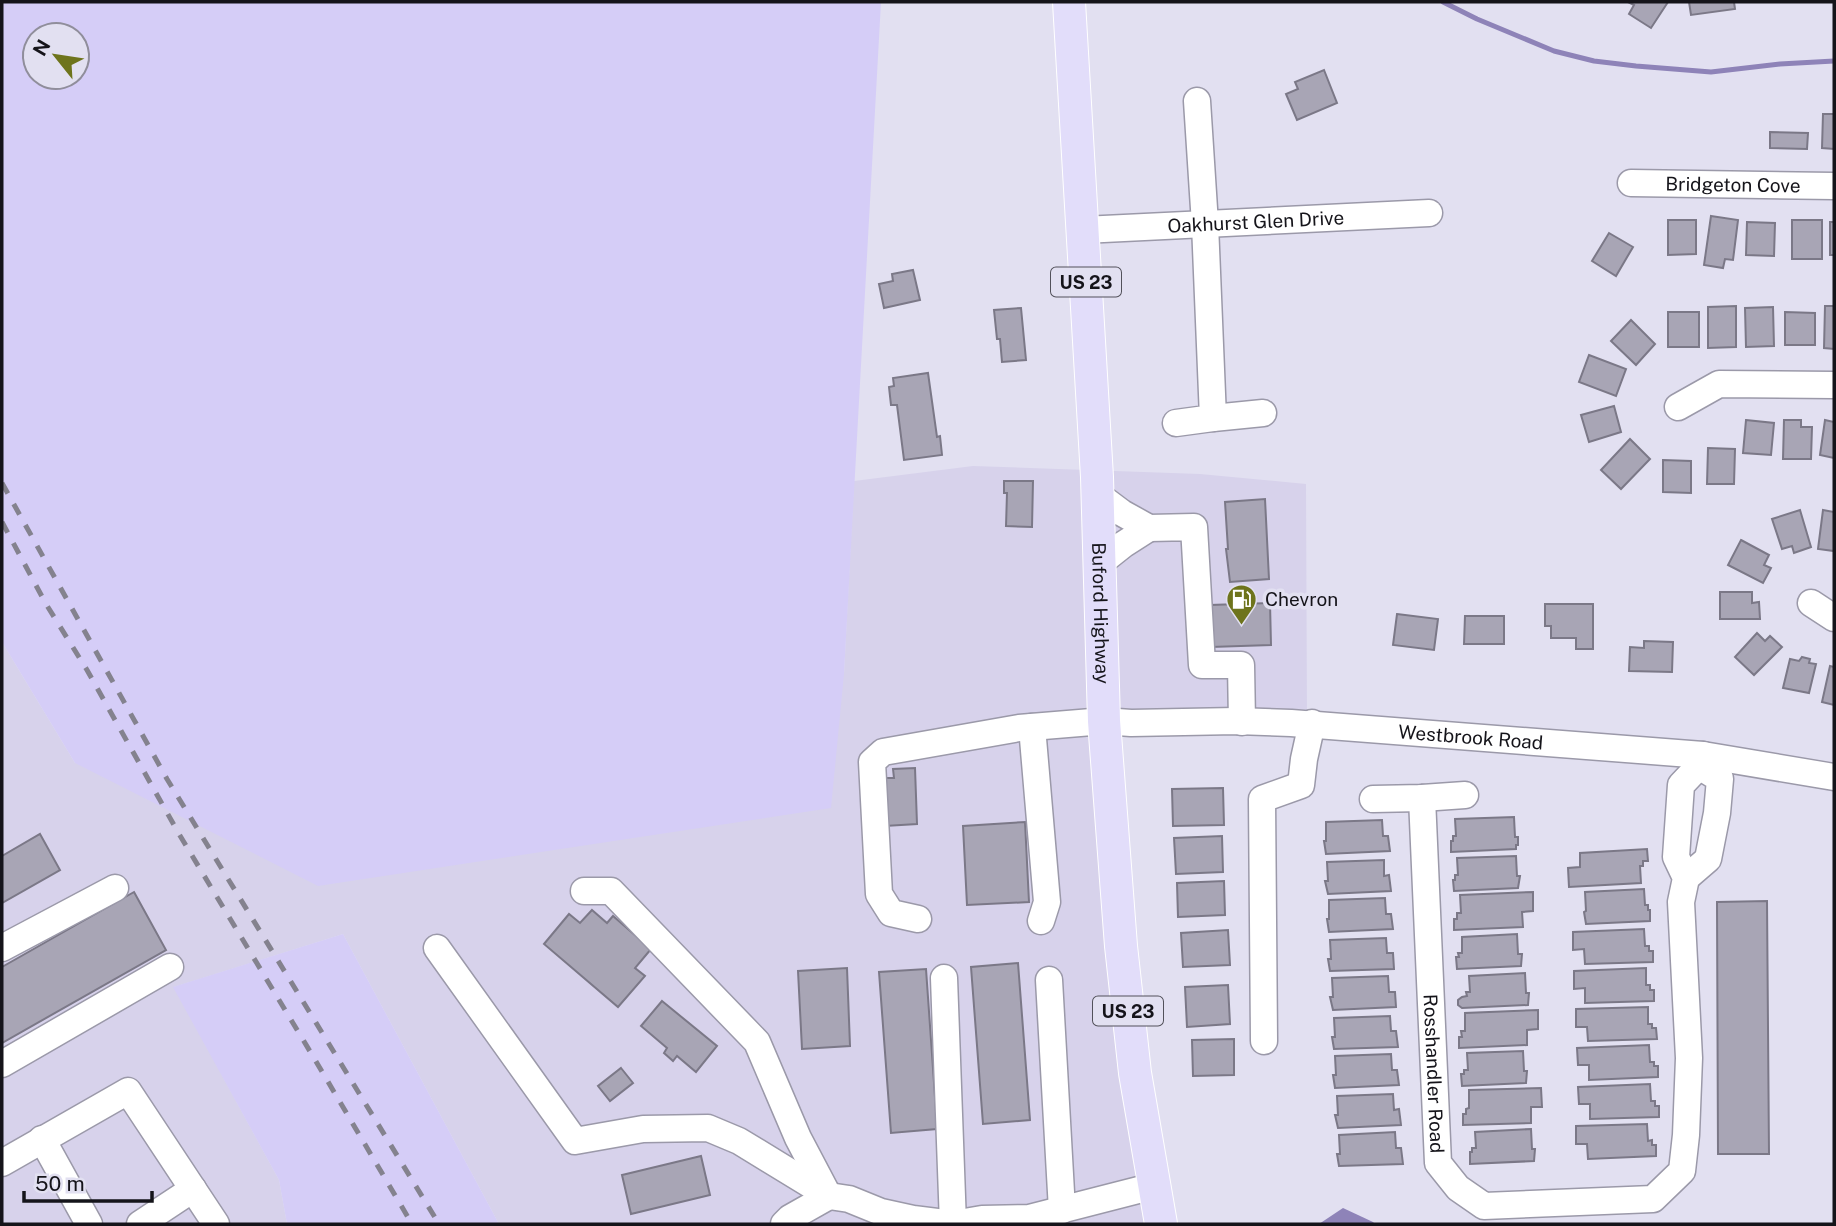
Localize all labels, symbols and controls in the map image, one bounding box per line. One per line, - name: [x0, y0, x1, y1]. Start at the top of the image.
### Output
- north arrow: [21, 21, 91, 91]
- text: N: [28, 36, 55, 59]
- street label: Bridgeton Cove: [1665, 173, 1801, 197]
- street label: Oakhurst Glen Drive: [1167, 206, 1345, 237]
- road number: US 23: [1051, 268, 1121, 296]
- street label: Buford Highway: [1088, 542, 1114, 684]
- fuel station icon: Chevron: [1225, 582, 1259, 626]
- place label: Chevron: [1265, 588, 1338, 610]
- street label: Westbrook Road: [1398, 720, 1544, 754]
- street label: Rosshandler Road: [1420, 994, 1449, 1154]
- road number: US 23: [1093, 996, 1163, 1026]
- scale bar: [24, 1160, 152, 1204]
- text: 50 m: [35, 1171, 85, 1196]

